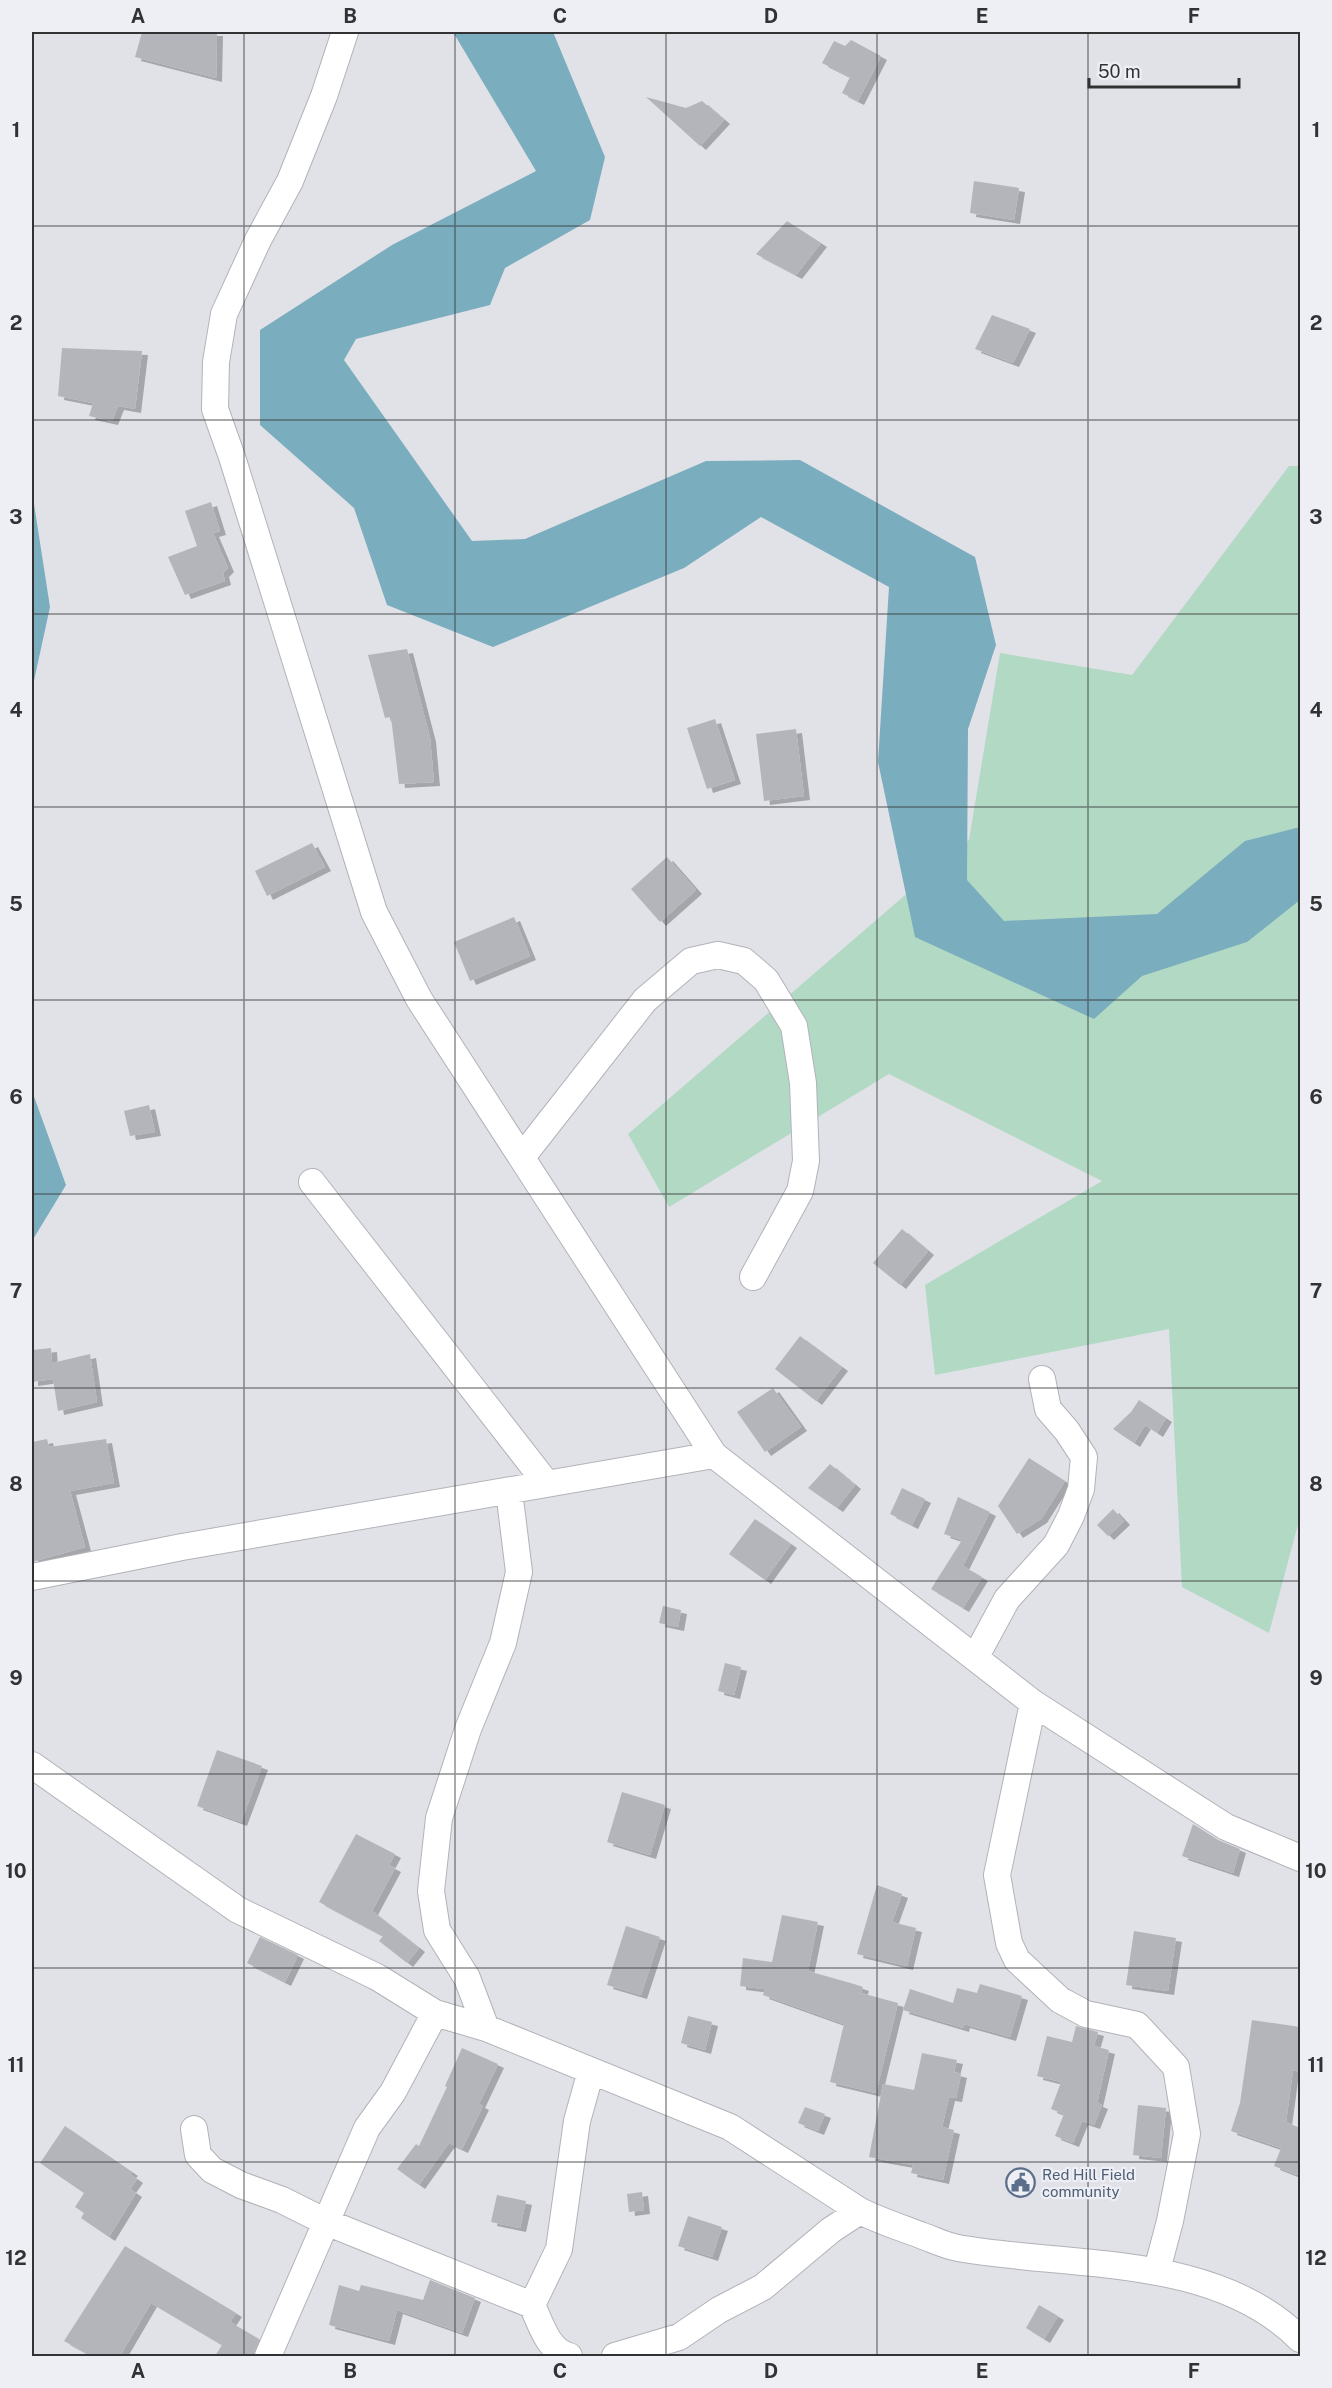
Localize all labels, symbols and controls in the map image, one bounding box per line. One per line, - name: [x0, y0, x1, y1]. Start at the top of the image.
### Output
- text: A: [131, 4, 145, 28]
- text: B: [343, 4, 357, 28]
- text: C: [553, 4, 567, 28]
- text: D: [764, 4, 778, 28]
- text: E: [976, 4, 988, 28]
- text: F: [1188, 4, 1200, 28]
- scale bar: [1089, 51, 1239, 89]
- text: 50 m: [1098, 61, 1141, 82]
- text: 1: [12, 118, 20, 142]
- text: 1: [1312, 118, 1320, 142]
- text: 2: [10, 311, 22, 335]
- text: 2: [1310, 311, 1322, 335]
- text: 3: [9, 505, 23, 529]
- text: 3: [1309, 505, 1323, 529]
- text: 4: [9, 698, 23, 722]
- text: 4: [1309, 698, 1323, 722]
- text: 5: [9, 892, 23, 916]
- text: 5: [1309, 892, 1323, 916]
- text: 6: [9, 1085, 23, 1109]
- text: 6: [1309, 1085, 1323, 1109]
- text: 7: [10, 1279, 22, 1303]
- text: 7: [1310, 1279, 1322, 1303]
- text: 8: [9, 1472, 23, 1496]
- text: 8: [1309, 1472, 1323, 1496]
- text: 9: [9, 1666, 23, 1690]
- text: 9: [1309, 1666, 1323, 1690]
- text: 10: [5, 1859, 27, 1883]
- text: 10: [1305, 1859, 1327, 1883]
- text: 11: [7, 2053, 25, 2077]
- text: 11: [1307, 2053, 1325, 2077]
- place label: Red Hill Field community: [1042, 2166, 1135, 2200]
- public building icon: Red Hill Field community: [1005, 2167, 1037, 2199]
- text: 12: [5, 2246, 27, 2270]
- text: 12: [1305, 2246, 1327, 2270]
- text: A: [131, 2359, 145, 2383]
- text: B: [343, 2359, 357, 2383]
- text: C: [553, 2359, 567, 2383]
- text: D: [764, 2359, 778, 2383]
- text: E: [976, 2359, 988, 2383]
- text: F: [1188, 2359, 1200, 2383]

